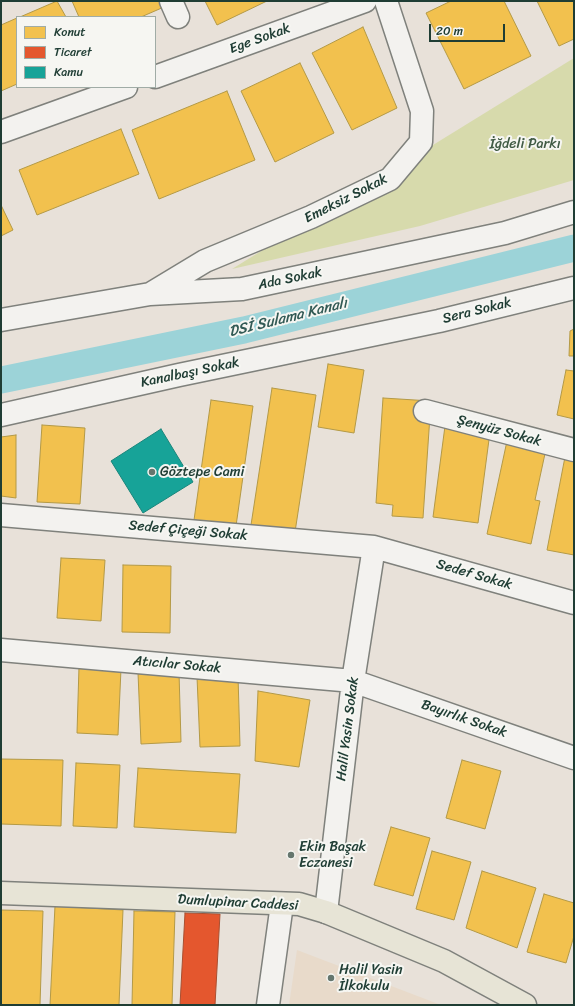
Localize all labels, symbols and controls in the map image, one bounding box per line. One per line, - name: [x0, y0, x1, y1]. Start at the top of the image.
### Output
- legend: [16, 16, 156, 88]
- scale bar: [431, 16, 507, 42]
- street label: Ege Sokak: [227, 20, 293, 58]
- text: 20 m: [436, 20, 463, 42]
- text: Konut: [54, 21, 86, 43]
- text: Ticaret: [54, 41, 92, 63]
- text: Kamu: [54, 61, 83, 83]
- park label: İğdeli Parkı: [489, 136, 561, 152]
- street label: Emeksiz Sokak: [302, 171, 390, 227]
- street label: Ada Sokak: [256, 264, 324, 294]
- street label: Sera Sokak: [441, 294, 513, 328]
- water label: DSİ Sulama Kanalı: [227, 295, 349, 341]
- street label: Kanalbaşı Sokak: [139, 354, 241, 392]
- street label: Şenyüz Sokak: [455, 412, 543, 450]
- place label: Göztepe Cami: [160, 464, 244, 480]
- marker: Göztepe Cami: [147, 467, 157, 477]
- street label: Sedef Çiçeği Sokak: [128, 517, 248, 545]
- street label: Sedef Sokak: [434, 556, 514, 594]
- street label: Atıcılar Sokak: [132, 653, 222, 677]
- street label: Halil Yasin Sokak: [333, 676, 363, 782]
- street label: Bayırlık Sokak: [419, 696, 509, 742]
- place label: Ekin Başak Eczanesi: [299, 839, 366, 872]
- marker: Ekin Başak Eczanesi: [286, 850, 296, 860]
- street label: Dumlupinar Caddesi: [177, 891, 299, 915]
- place label: Halil Yasin İlkokulu: [339, 962, 403, 994]
- marker: Halil Yasin İlkokulu: [326, 973, 336, 983]

